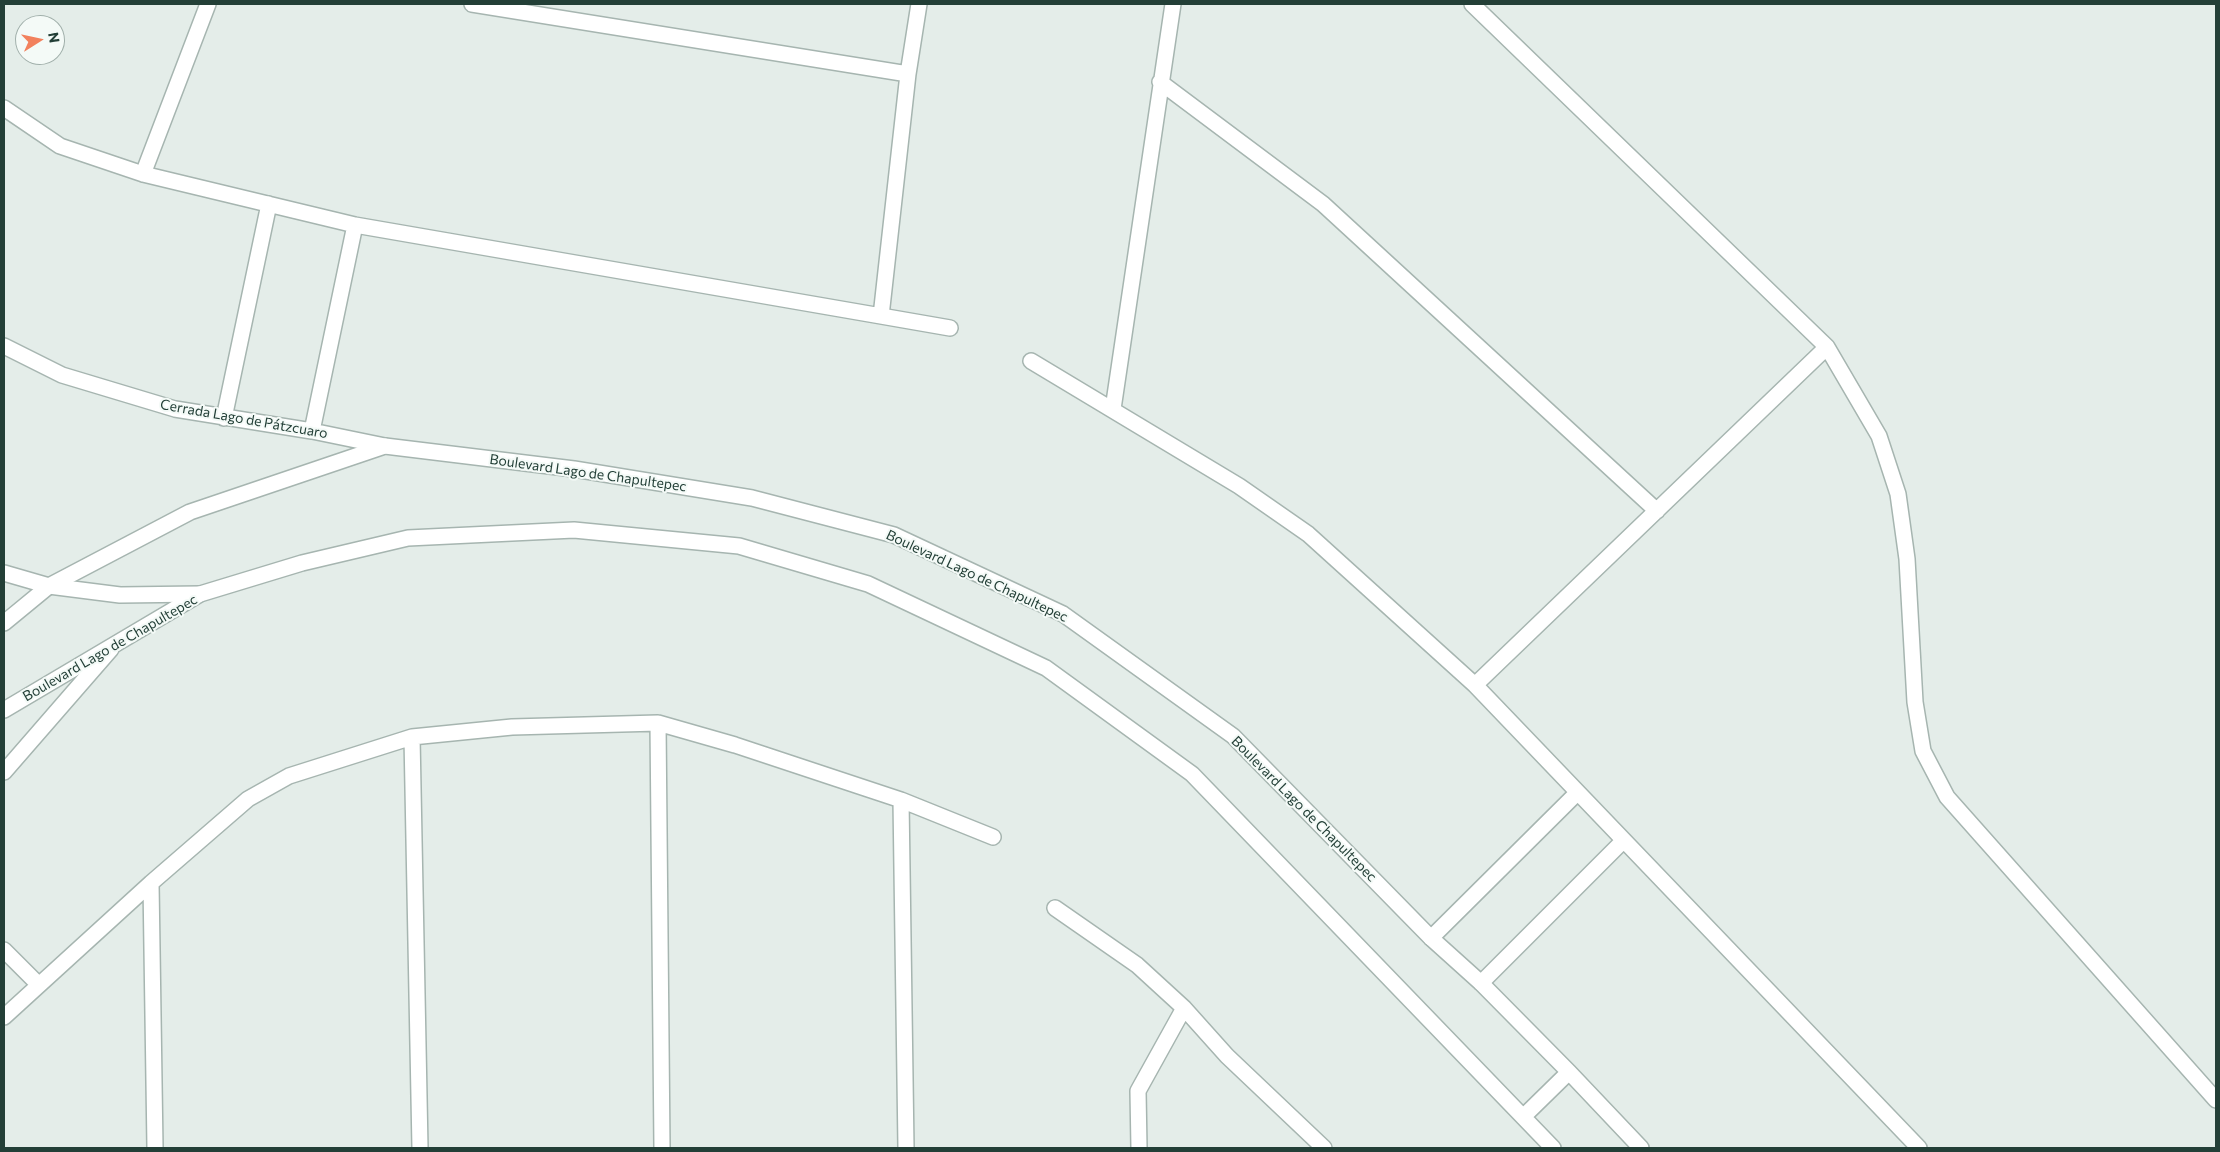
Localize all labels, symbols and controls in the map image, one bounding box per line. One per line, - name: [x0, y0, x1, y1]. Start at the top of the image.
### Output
- north arrow: [15, 15, 65, 65]
- text: N: [45, 31, 64, 44]
- street label: Cerrada Lago de Pátzcuaro: [159, 396, 329, 442]
- street label: Boulevard Lago de Chapultepec: [488, 451, 688, 495]
- street label: Boulevard Lago de Chapultepec: [883, 526, 1071, 626]
- street label: Boulevard Lago de Chapultepec: [20, 591, 200, 705]
- street label: Boulevard Lago de Chapultepec: [1228, 733, 1380, 885]

